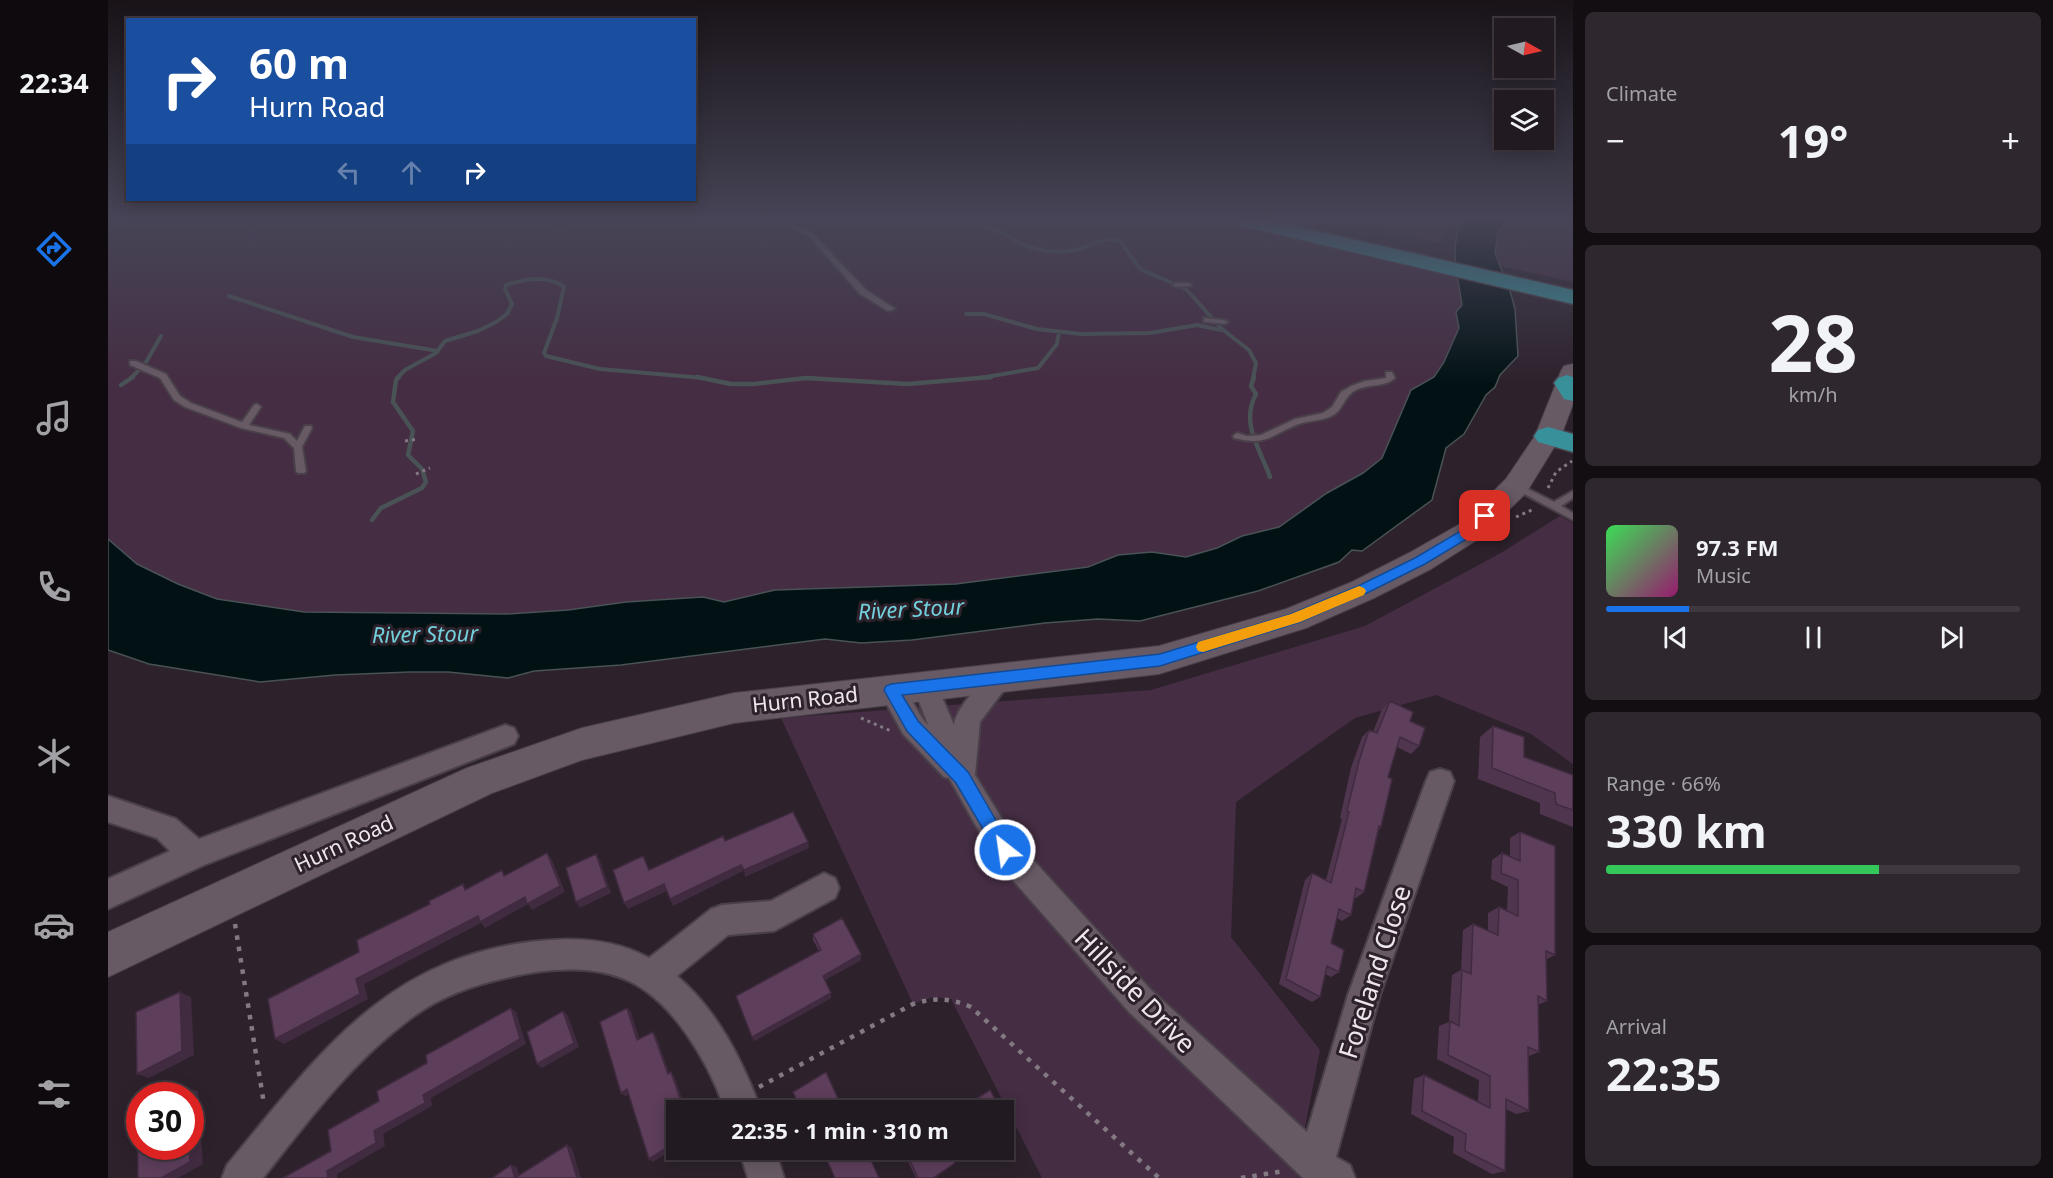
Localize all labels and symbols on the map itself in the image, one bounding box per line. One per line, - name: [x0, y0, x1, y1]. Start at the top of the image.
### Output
- north arrow: [1494, 18, 1554, 78]
- pin: [1459, 490, 1510, 541]
- water label: River Stour: [857, 590, 966, 626]
- water label: River Stour: [372, 617, 480, 649]
- street label: Hurn Road: [751, 680, 859, 718]
- street label: Hurn Road: [290, 808, 398, 878]
- position arrow: [973, 818, 1037, 882]
- street label: Foreland Close: [1329, 880, 1419, 1063]
- street label: Hillside Drive: [1067, 920, 1204, 1060]
- speed limit sign: 30: [126, 1082, 204, 1160]

